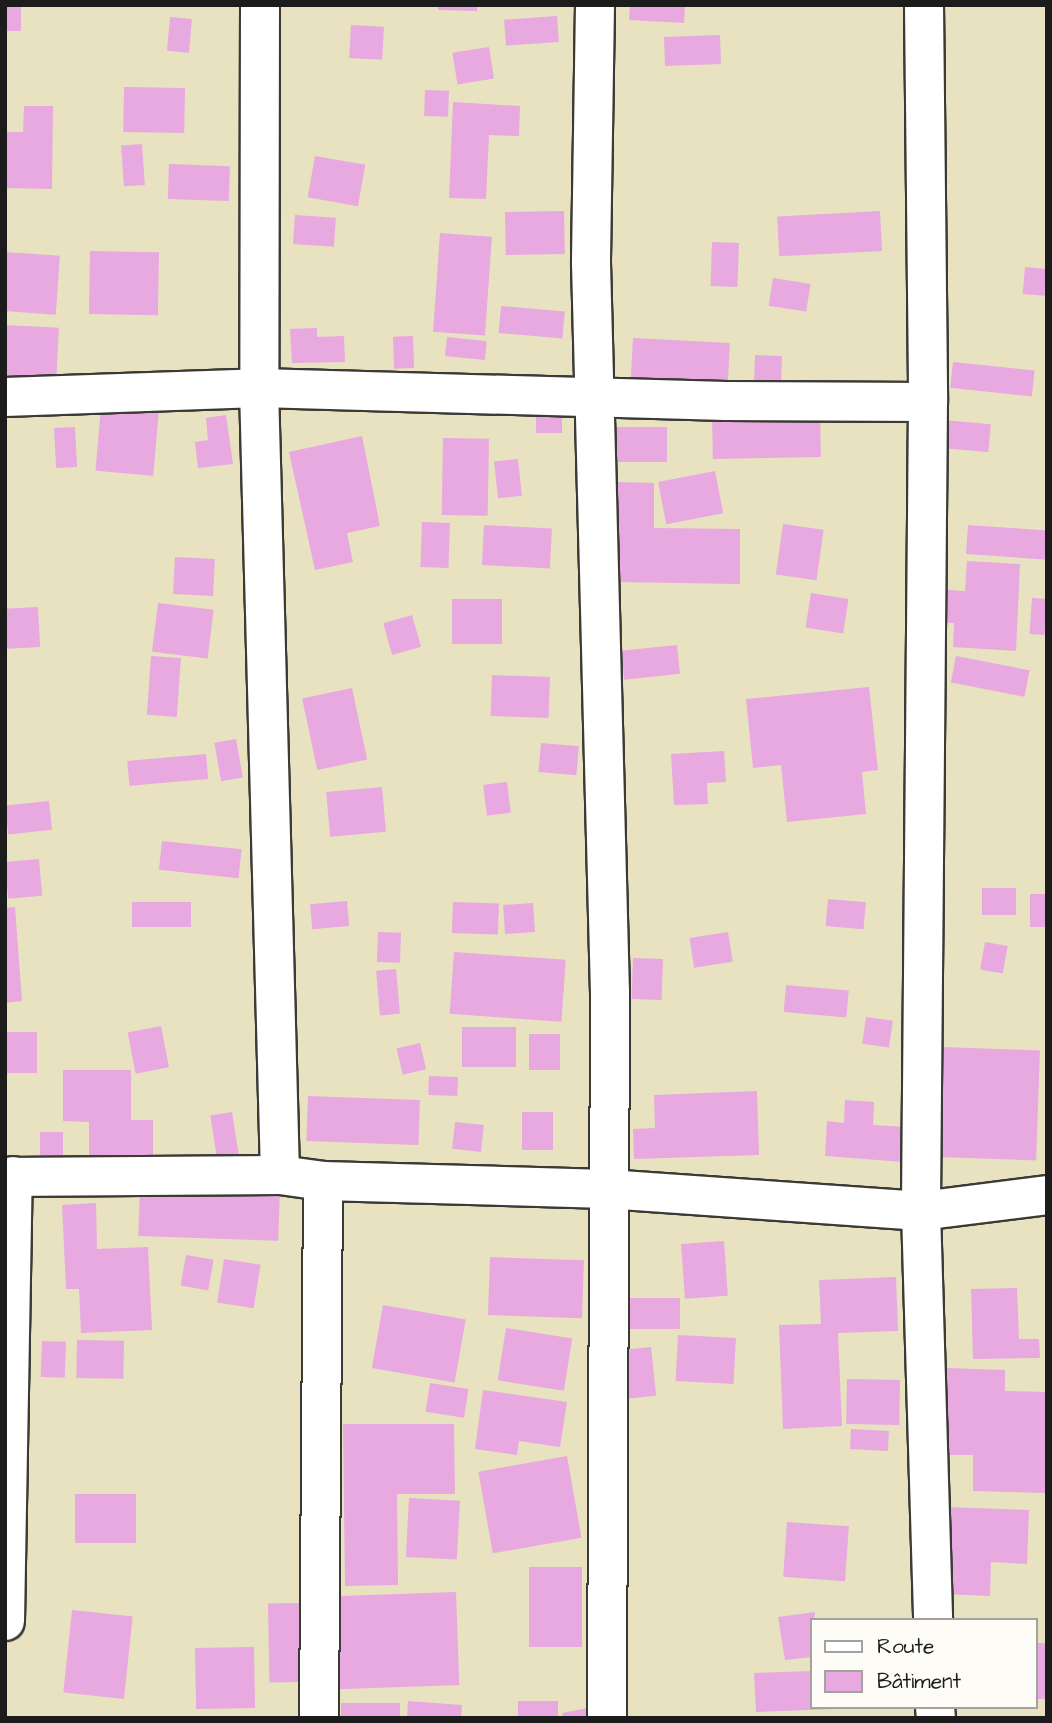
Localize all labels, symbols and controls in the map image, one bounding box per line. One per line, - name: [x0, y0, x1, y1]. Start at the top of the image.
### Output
- legend: [810, 1618, 1038, 1709]
- text: Route: [877, 1632, 934, 1661]
- text: Bâtiment: [877, 1667, 961, 1696]

